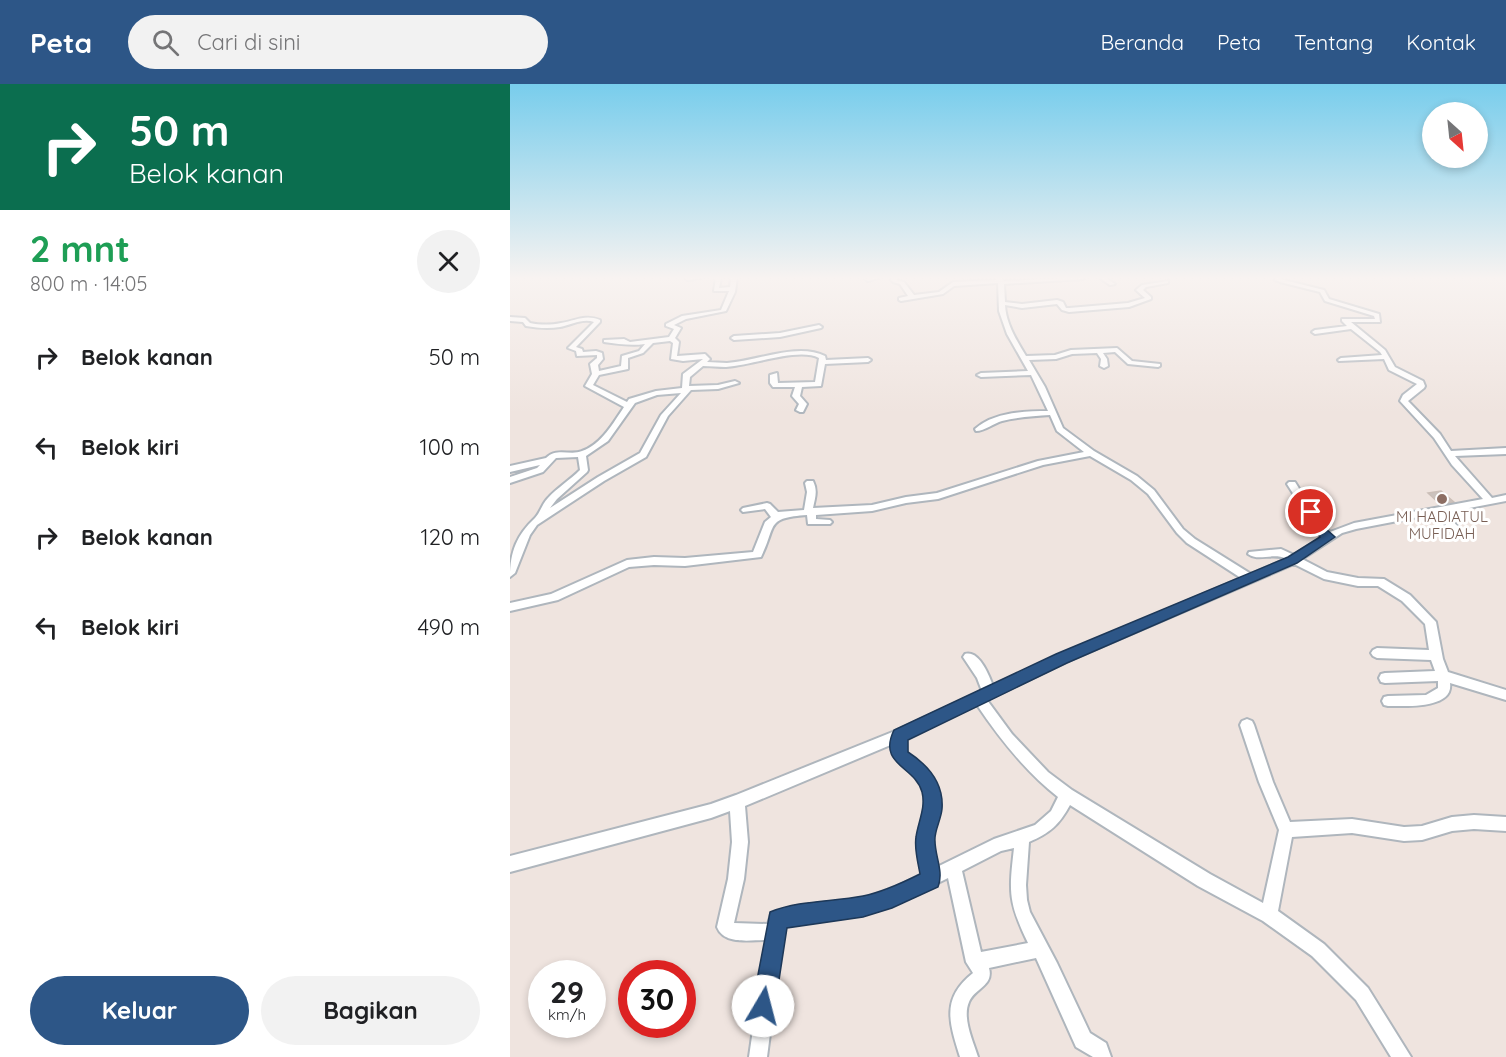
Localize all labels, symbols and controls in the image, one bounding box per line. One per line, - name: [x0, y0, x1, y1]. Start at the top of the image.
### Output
- search box: [128, 15, 548, 69]
- text: Peta: [30, 25, 92, 60]
- icon: search: [149, 26, 182, 59]
- text: Cari di sini: [197, 28, 301, 56]
- text: Beranda: [1100, 29, 1184, 55]
- text: Peta: [1217, 29, 1261, 55]
- text: Tentang: [1294, 29, 1373, 55]
- text: Kontak: [1406, 29, 1476, 55]
- north arrow: [1422, 102, 1488, 168]
- map controls: [1422, 102, 1488, 168]
- text: 50 m: [129, 104, 229, 157]
- icon: right: [30, 108, 108, 186]
- text: Belok kanan: [129, 156, 284, 190]
- text: 2 mnt: [30, 226, 130, 271]
- button: close: [417, 230, 480, 293]
- text: 800 m · 14:05: [30, 271, 147, 296]
- icon: right: [30, 341, 63, 374]
- text: Belok kanan: [81, 343, 213, 371]
- text: 50 m: [429, 343, 480, 371]
- icon: left: [30, 431, 63, 464]
- text: Belok kiri: [81, 433, 179, 461]
- text: 100 m: [420, 433, 480, 461]
- pin: [1285, 486, 1336, 537]
- marker: MI HADIATUL MUFIDAH: [1435, 492, 1449, 506]
- icon: arrive: [1294, 495, 1327, 528]
- place label: MI HADIATUL MUFIDAH: [1396, 507, 1488, 543]
- icon: right: [30, 521, 63, 554]
- text: Belok kanan: [81, 523, 213, 551]
- text: 120 m: [421, 523, 480, 551]
- icon: left: [30, 611, 63, 644]
- text: Belok kiri: [81, 613, 179, 641]
- text: 490 m: [417, 613, 480, 641]
- speed limit sign: 30: [618, 960, 696, 1038]
- text: 29: [550, 973, 584, 1011]
- position arrow: [731, 974, 795, 1038]
- button: Keluar: [30, 976, 249, 1045]
- button: Bagikan: [261, 976, 480, 1045]
- text: km/h: [548, 1005, 586, 1024]

